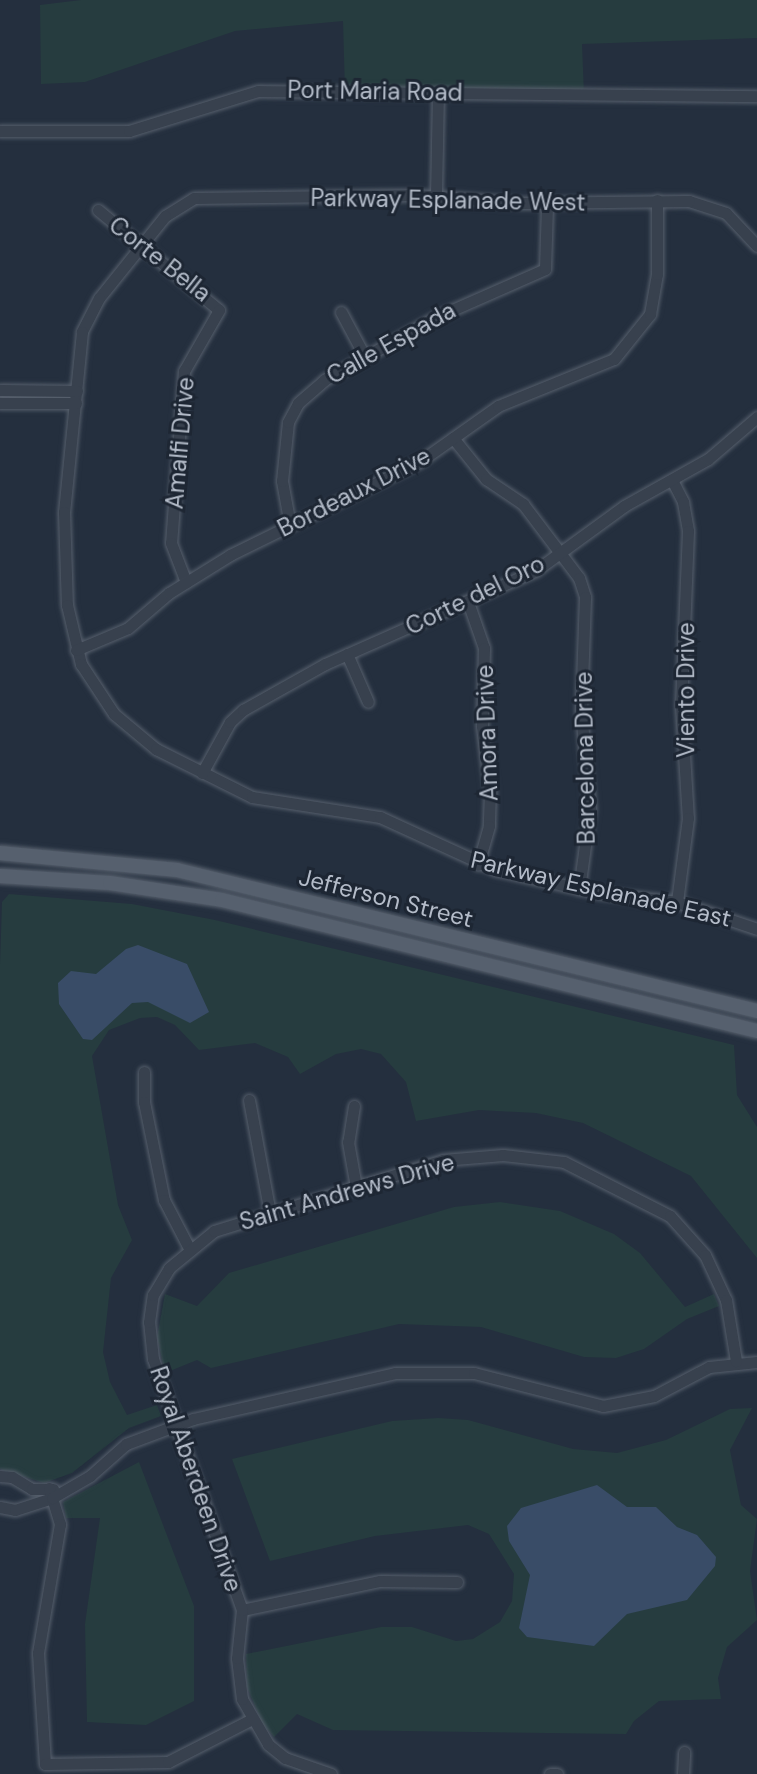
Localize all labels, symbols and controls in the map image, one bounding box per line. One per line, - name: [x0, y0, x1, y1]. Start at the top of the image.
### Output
- street label: Port Maria Road: [287, 75, 463, 107]
- street label: Parkway Esplanade West: [310, 183, 586, 217]
- street label: Corte Bella: [103, 210, 217, 308]
- street label: Calle Espada: [322, 296, 460, 390]
- street label: Amalfi Drive: [160, 376, 200, 510]
- street label: Bordeaux Drive: [273, 441, 435, 543]
- street label: Corte del Oro: [401, 549, 549, 641]
- street label: Viento Drive: [672, 622, 700, 758]
- street label: Amora Drive: [470, 664, 504, 802]
- street label: Barcelona Drive: [569, 671, 601, 845]
- street label: Parkway Esplanade East: [468, 845, 734, 933]
- street label: Jefferson Street: [296, 862, 476, 934]
- street label: Saint Andrews Drive: [236, 1148, 458, 1236]
- street label: Royal Aberdeen Drive: [144, 1362, 248, 1596]

